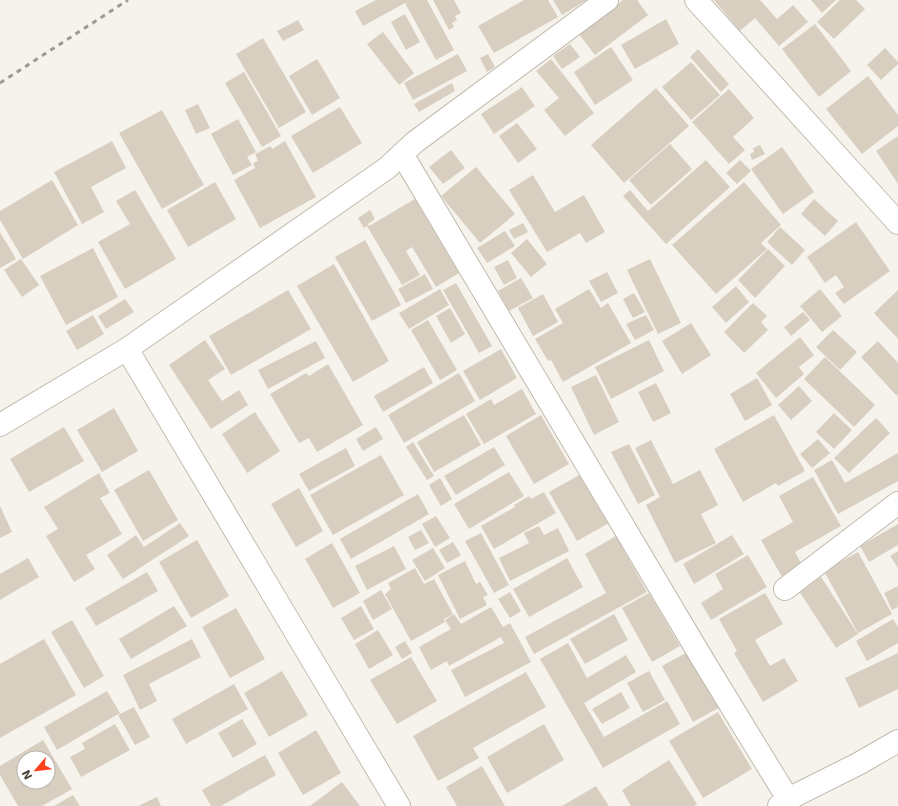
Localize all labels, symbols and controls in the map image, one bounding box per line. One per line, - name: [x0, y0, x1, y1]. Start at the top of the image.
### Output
- north arrow: [16, 750, 56, 790]
- text: N: [20, 767, 36, 782]

